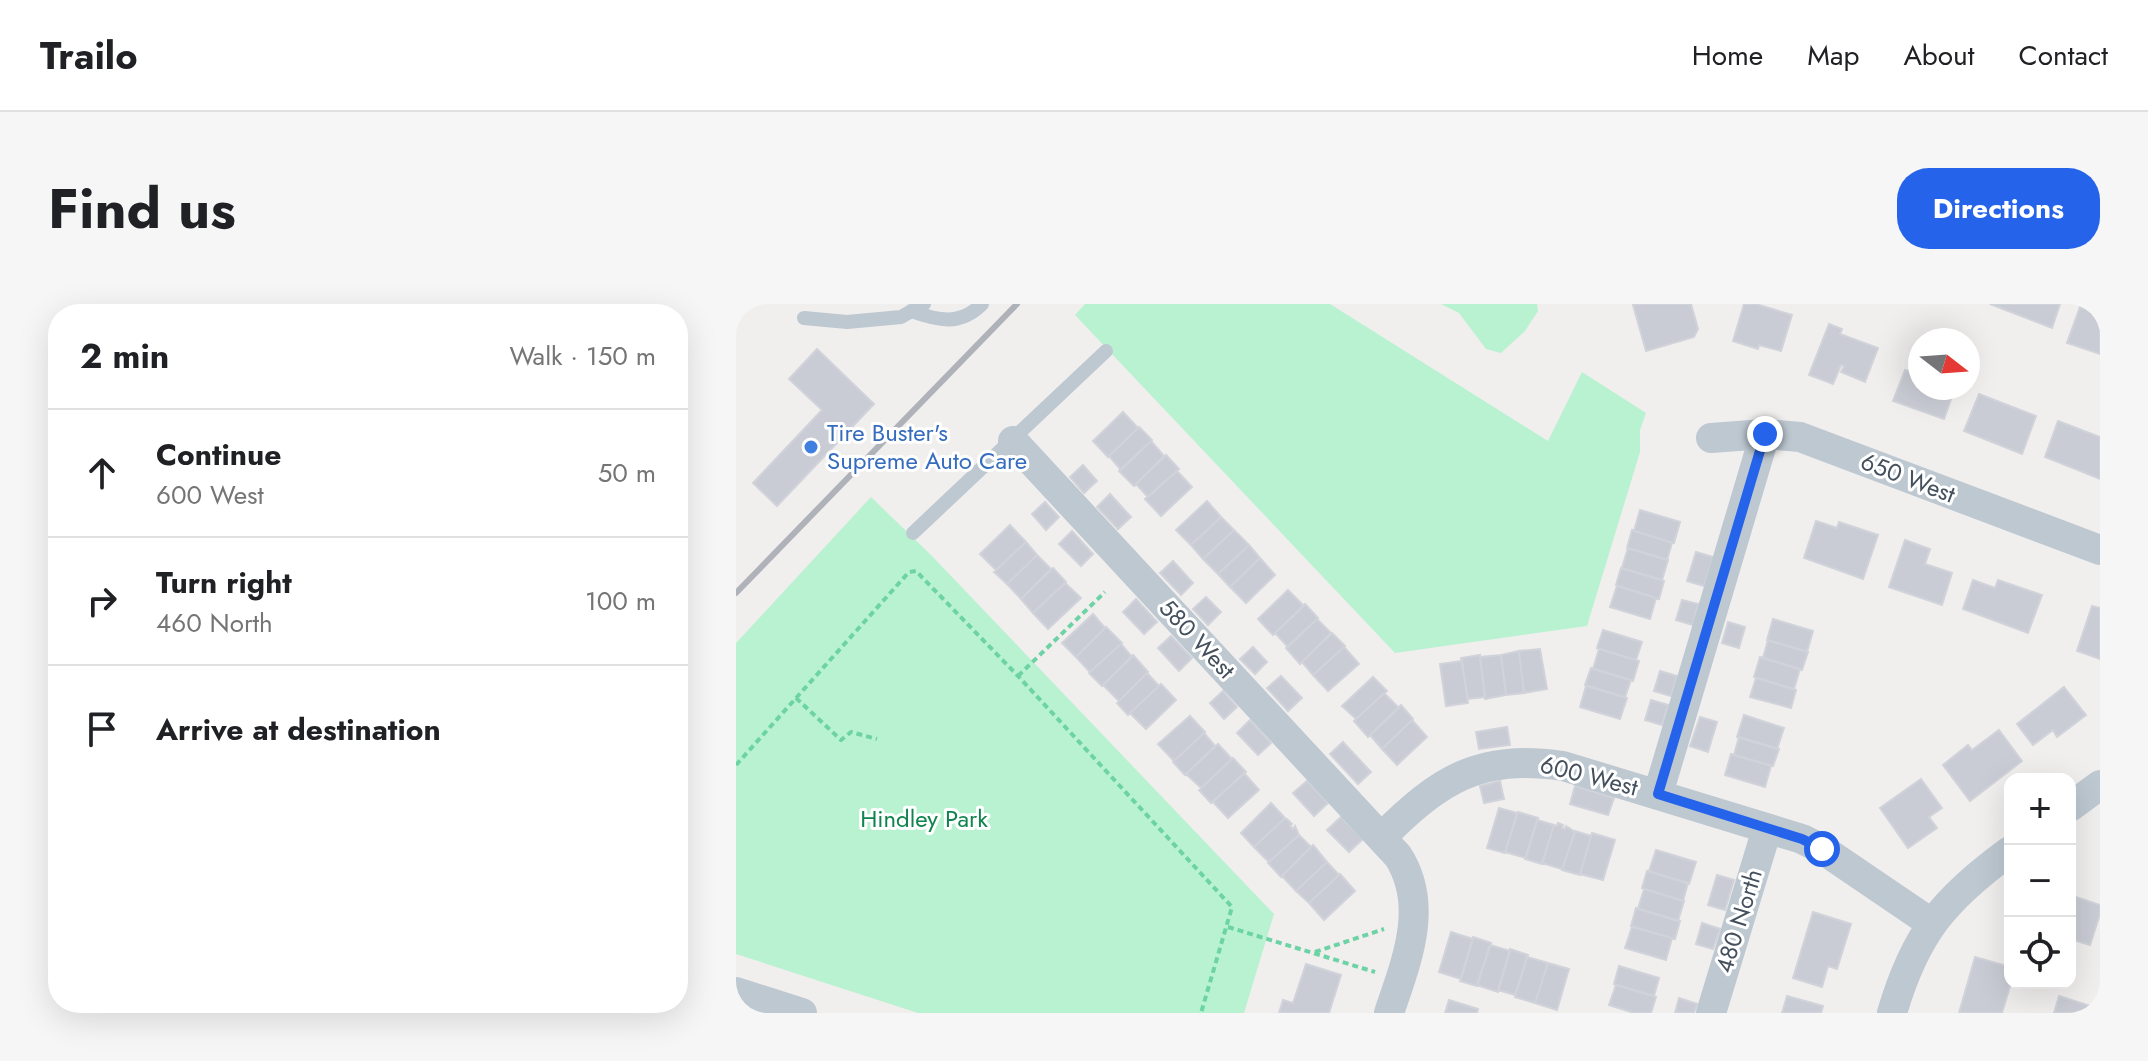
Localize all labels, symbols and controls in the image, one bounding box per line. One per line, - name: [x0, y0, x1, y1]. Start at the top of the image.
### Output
- text: Trailo: [40, 28, 138, 83]
- text: Home: [1692, 35, 1763, 76]
- text: Map: [1807, 35, 1859, 76]
- text: About: [1903, 35, 1975, 76]
- text: Contact: [2019, 35, 2108, 76]
- text: Find us: [48, 168, 236, 249]
- button: Directions: [1897, 168, 2100, 249]
- north arrow: [1908, 328, 1980, 400]
- text: 2 min: [80, 332, 169, 381]
- text: Walk · 150 m: [509, 337, 656, 375]
- place label: Tire Buster's Supreme Auto Care: [827, 415, 1027, 478]
- route end: [1747, 416, 1783, 452]
- text: Continue: [156, 433, 282, 476]
- marker: Tire Buster's Supreme Auto Care: [802, 438, 820, 456]
- street label: 650 West: [1856, 444, 1961, 512]
- icon: ahead: [80, 451, 124, 495]
- text: 50 m: [598, 454, 656, 492]
- text: 600 West: [156, 476, 264, 514]
- text: Turn right: [156, 561, 292, 604]
- icon: right: [80, 579, 124, 623]
- text: 100 m: [585, 582, 656, 620]
- street label: 580 West: [1151, 591, 1244, 687]
- text: 460 North: [156, 604, 273, 642]
- icon: arrive: [80, 707, 124, 751]
- text: Arrive at destination: [156, 708, 441, 751]
- street label: 600 West: [1537, 747, 1642, 805]
- map controls: [2004, 773, 2076, 989]
- button: +: [2004, 773, 2076, 845]
- park label: Hindley Park: [860, 801, 988, 836]
- route start: [1804, 831, 1840, 867]
- button: −: [2004, 845, 2076, 917]
- street label: 480 North: [1706, 865, 1771, 977]
- button: locate: [2004, 917, 2076, 989]

